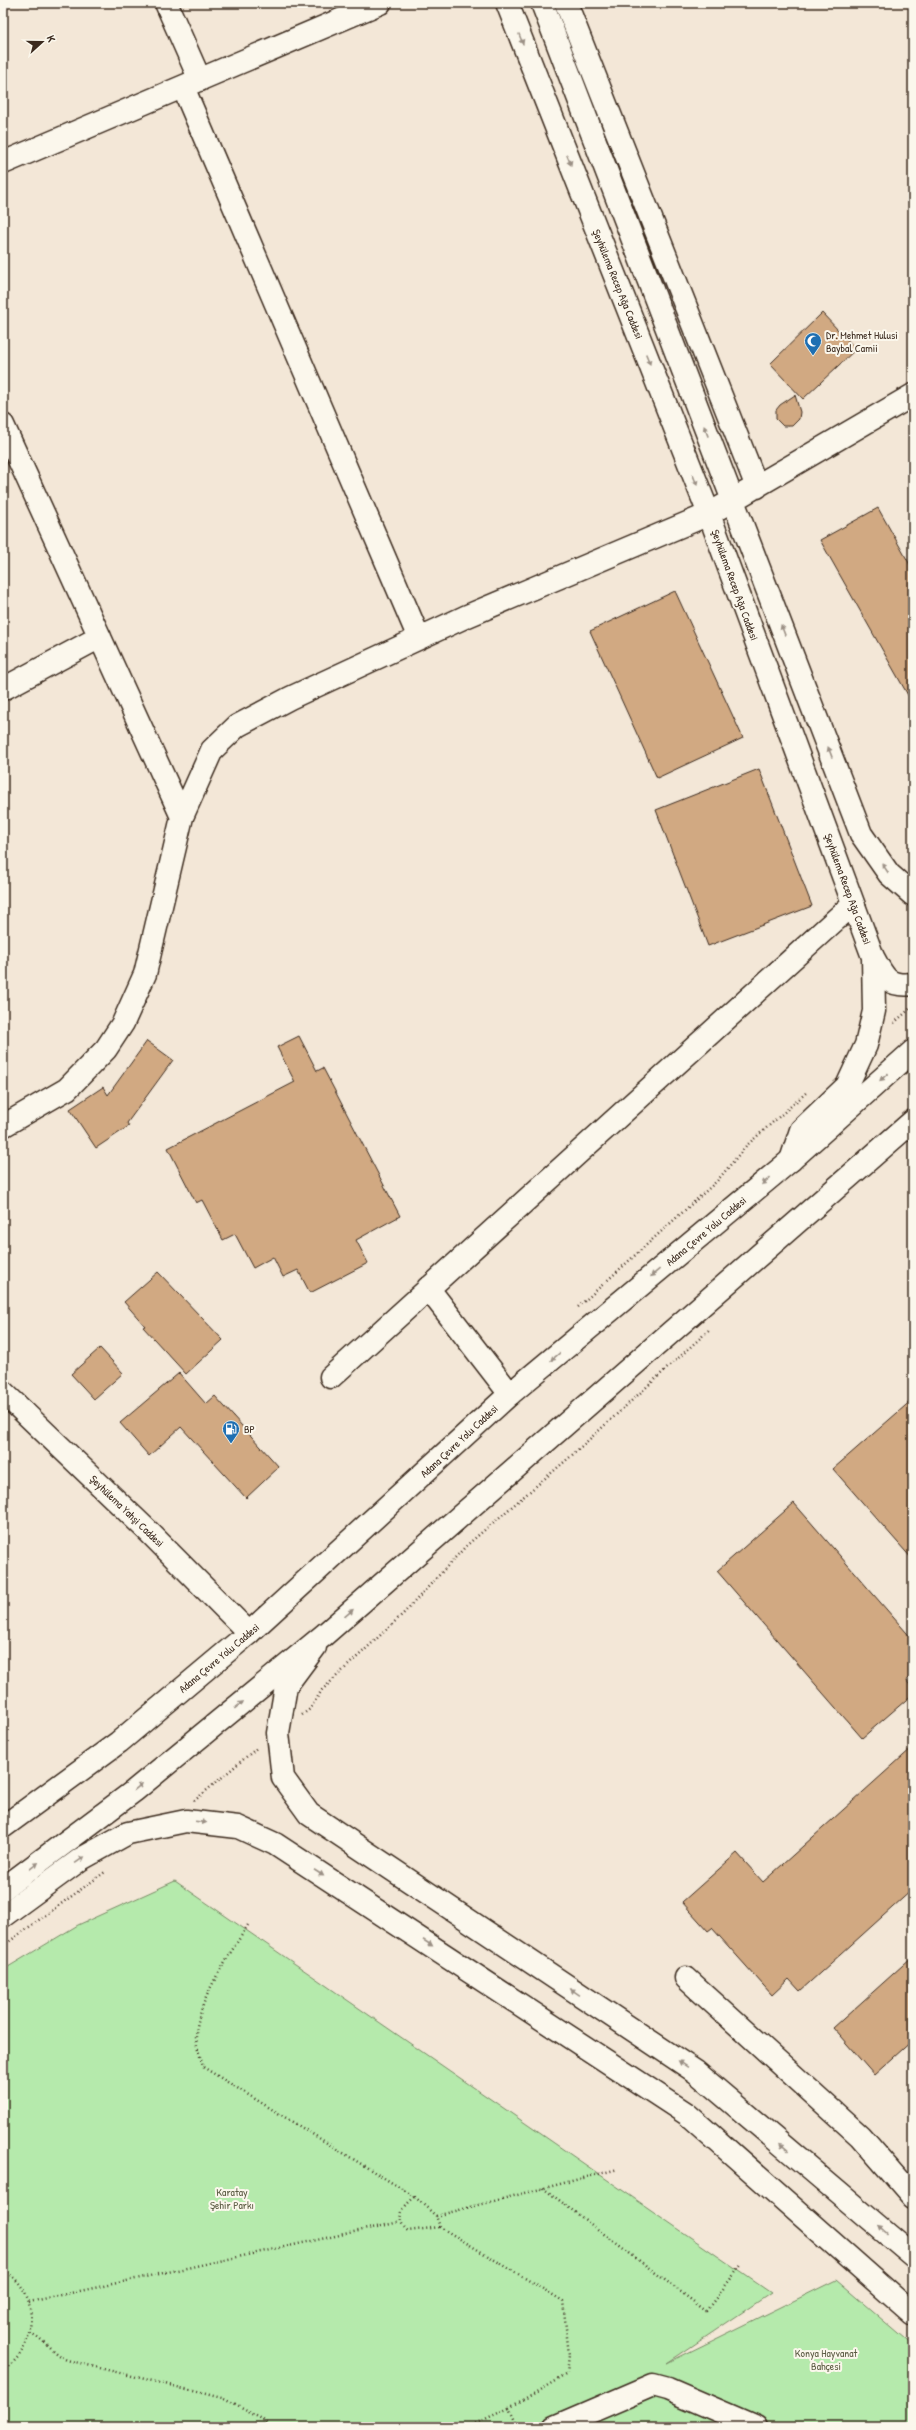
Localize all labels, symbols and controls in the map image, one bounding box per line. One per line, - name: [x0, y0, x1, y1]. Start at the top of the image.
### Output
- north arrow: [22, 22, 62, 62]
- text: K: [44, 33, 59, 44]
- one-way arrow: [519, 34, 525, 46]
- one-way arrow: [566, 155, 572, 166]
- street label: Şeyhülema Recep Ağa Caddesi: [590, 227, 646, 341]
- place label: Dr. Mehmet Hulusi Baybal Camii: [826, 328, 898, 355]
- mosque icon: Dr. Mehmet Hulusi Baybal Camii: [803, 331, 823, 356]
- one-way arrow: [645, 354, 651, 366]
- one-way arrow: [702, 424, 708, 436]
- one-way arrow: [693, 475, 699, 487]
- street label: Şeyhülema Recep Ağa Caddesi: [708, 528, 762, 642]
- one-way arrow: [779, 624, 785, 636]
- one-way arrow: [826, 745, 832, 757]
- street label: Şeyhülema Recep Ağa Caddesi: [821, 832, 875, 946]
- one-way arrow: [881, 863, 889, 874]
- one-way arrow: [879, 1072, 889, 1081]
- one-way arrow: [760, 1177, 771, 1186]
- street label: Adana Çevre Yolu Caddesi: [663, 1193, 749, 1269]
- one-way arrow: [650, 1269, 660, 1278]
- one-way arrow: [550, 1352, 560, 1361]
- street label: Adana Çevre Yolu Caddesi: [417, 1401, 501, 1481]
- fuel station icon: BP: [221, 1419, 241, 1444]
- place label: BP: [244, 1422, 255, 1436]
- street label: Şeyhülema Yahşi Caddesi: [87, 1472, 167, 1550]
- one-way arrow: [344, 1608, 354, 1618]
- street label: Adana Çevre Yolu Caddesi: [176, 1620, 262, 1696]
- one-way arrow: [233, 1701, 244, 1709]
- one-way arrow: [133, 1783, 143, 1792]
- one-way arrow: [195, 1819, 207, 1825]
- one-way arrow: [75, 1856, 85, 1864]
- one-way arrow: [29, 1862, 40, 1870]
- one-way arrow: [313, 1869, 324, 1876]
- one-way arrow: [422, 1940, 434, 1947]
- one-way arrow: [570, 1988, 580, 1996]
- one-way arrow: [678, 2060, 689, 2068]
- one-way arrow: [778, 2142, 789, 2151]
- park label: Karatay Şehir Parkı: [210, 2185, 254, 2212]
- one-way arrow: [878, 2226, 889, 2235]
- park label: Konya Hayvanat Bahçesi: [795, 2346, 857, 2373]

